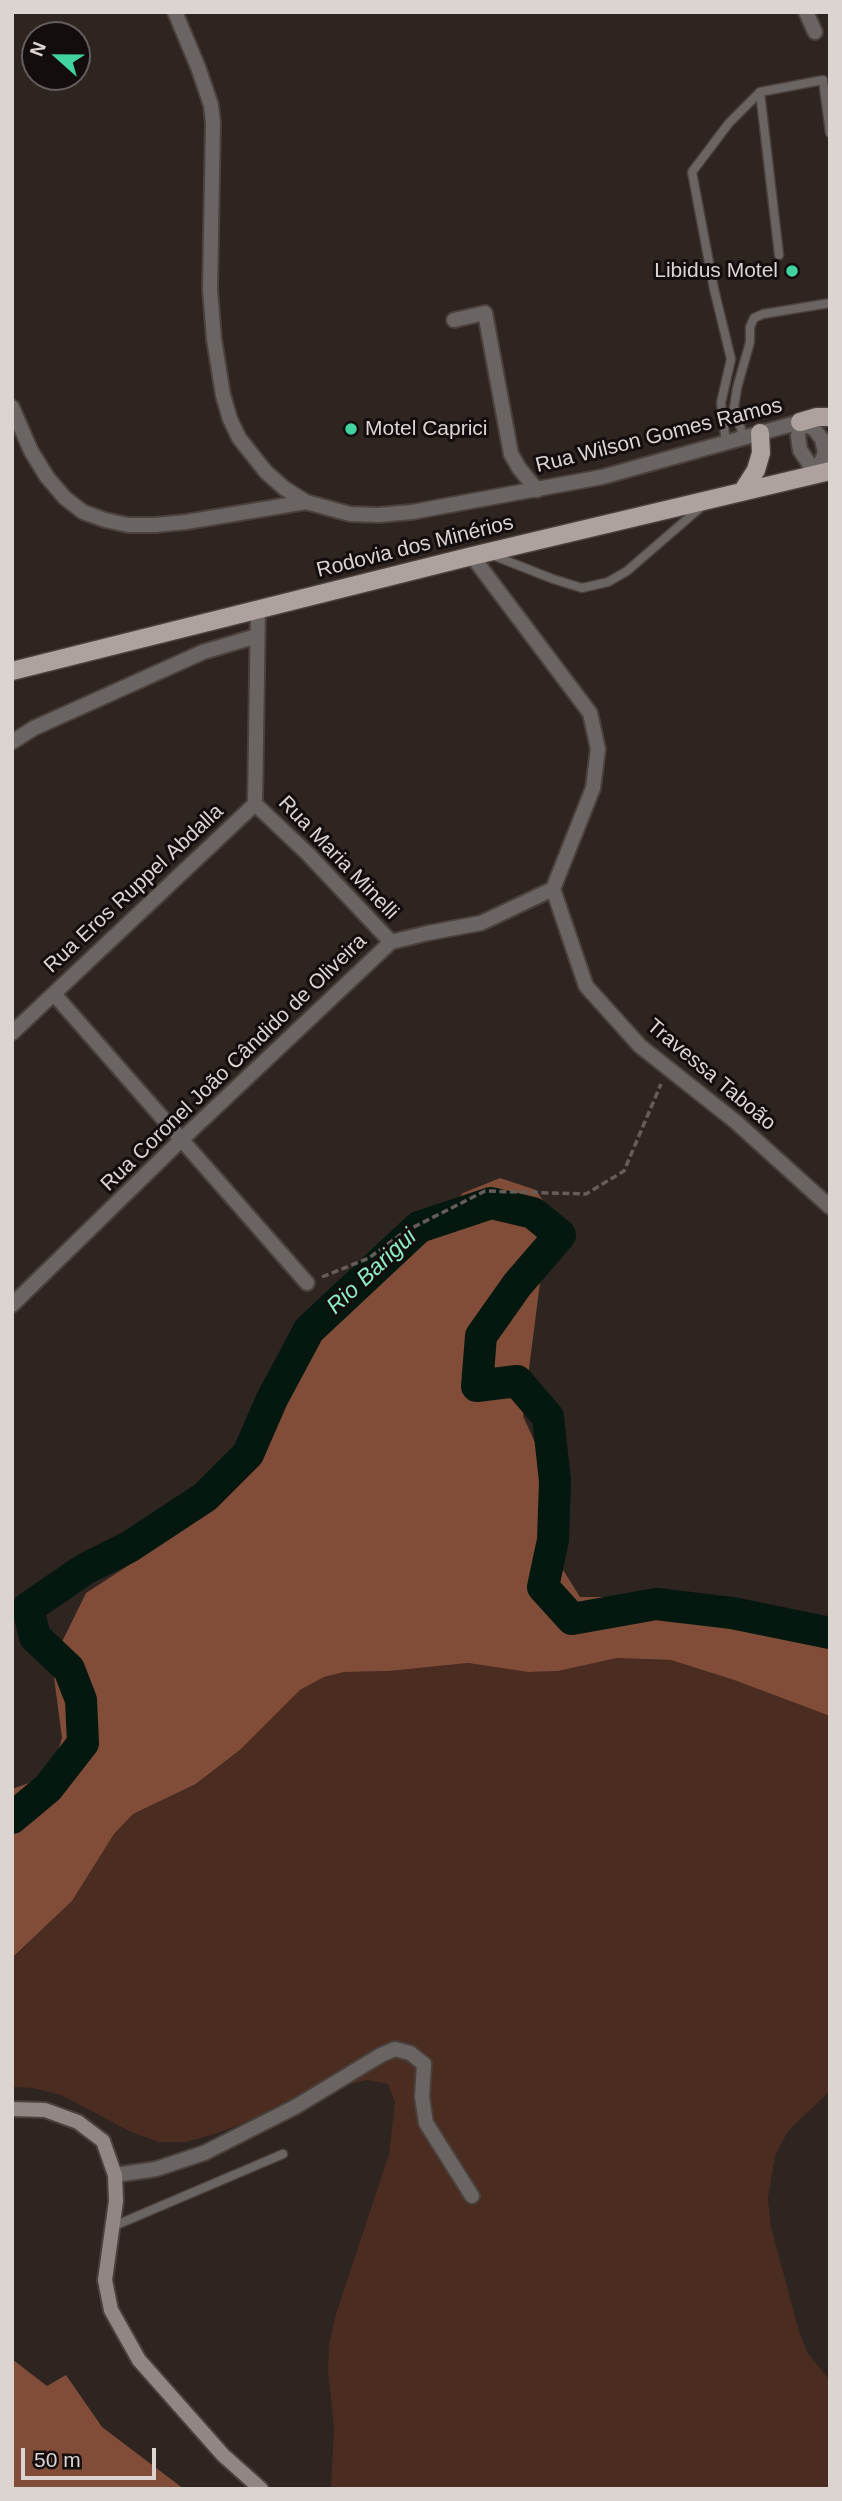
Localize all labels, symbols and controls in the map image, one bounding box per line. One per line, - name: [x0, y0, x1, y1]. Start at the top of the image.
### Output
- north arrow: [21, 21, 91, 91]
- text: N: [26, 39, 50, 59]
- place label: Libidus Motel: [654, 258, 778, 284]
- marker: Libidus Motel: [784, 263, 800, 279]
- street label: Rua Wilson Gomes Ramos: [533, 393, 785, 479]
- place label: Motel Caprici: [365, 416, 488, 442]
- marker: Motel Caprici: [343, 421, 359, 437]
- street label: Rodovia dos Minérios: [314, 510, 516, 584]
- street label: Rua Maria Minelli: [273, 791, 403, 925]
- street label: Rua Eros Ruppel Abdalla: [39, 799, 229, 979]
- street label: Rua Coronel João Cândido de Oliveira: [96, 929, 372, 1197]
- street label: Travessa Taboão: [641, 1014, 781, 1136]
- water label: Rio Barigui: [321, 1224, 423, 1320]
- scale bar: [24, 2434, 159, 2478]
- text: 50 m: [34, 2448, 81, 2471]

